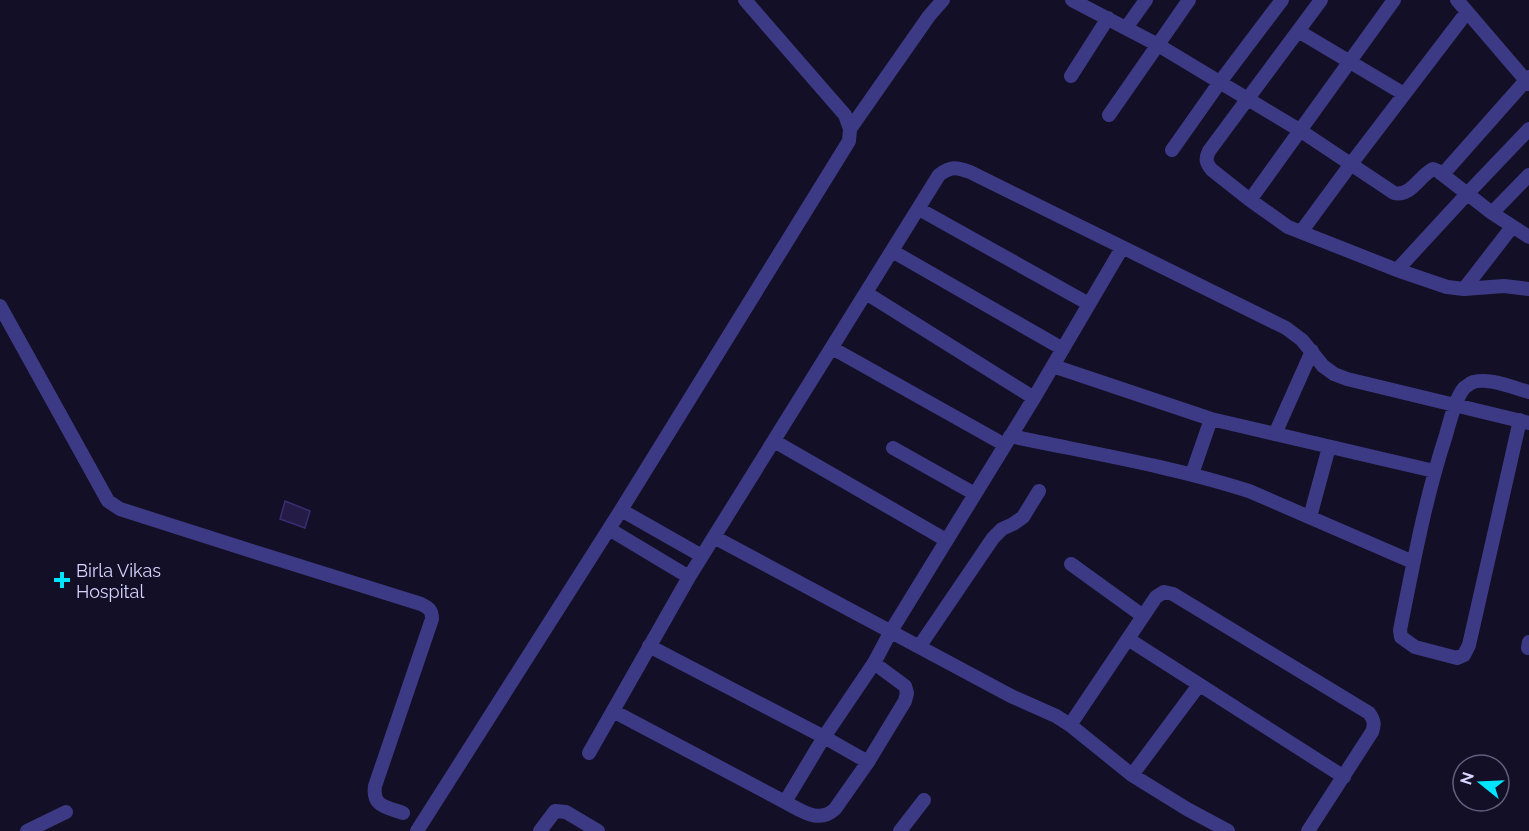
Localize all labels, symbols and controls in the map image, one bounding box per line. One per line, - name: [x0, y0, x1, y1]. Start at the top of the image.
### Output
- place label: Birla Vikas Hospital: [76, 560, 161, 602]
- marker: Birla Vikas Hospital: [53, 571, 71, 589]
- north arrow: [1451, 753, 1511, 813]
- text: N: [1456, 770, 1478, 787]

